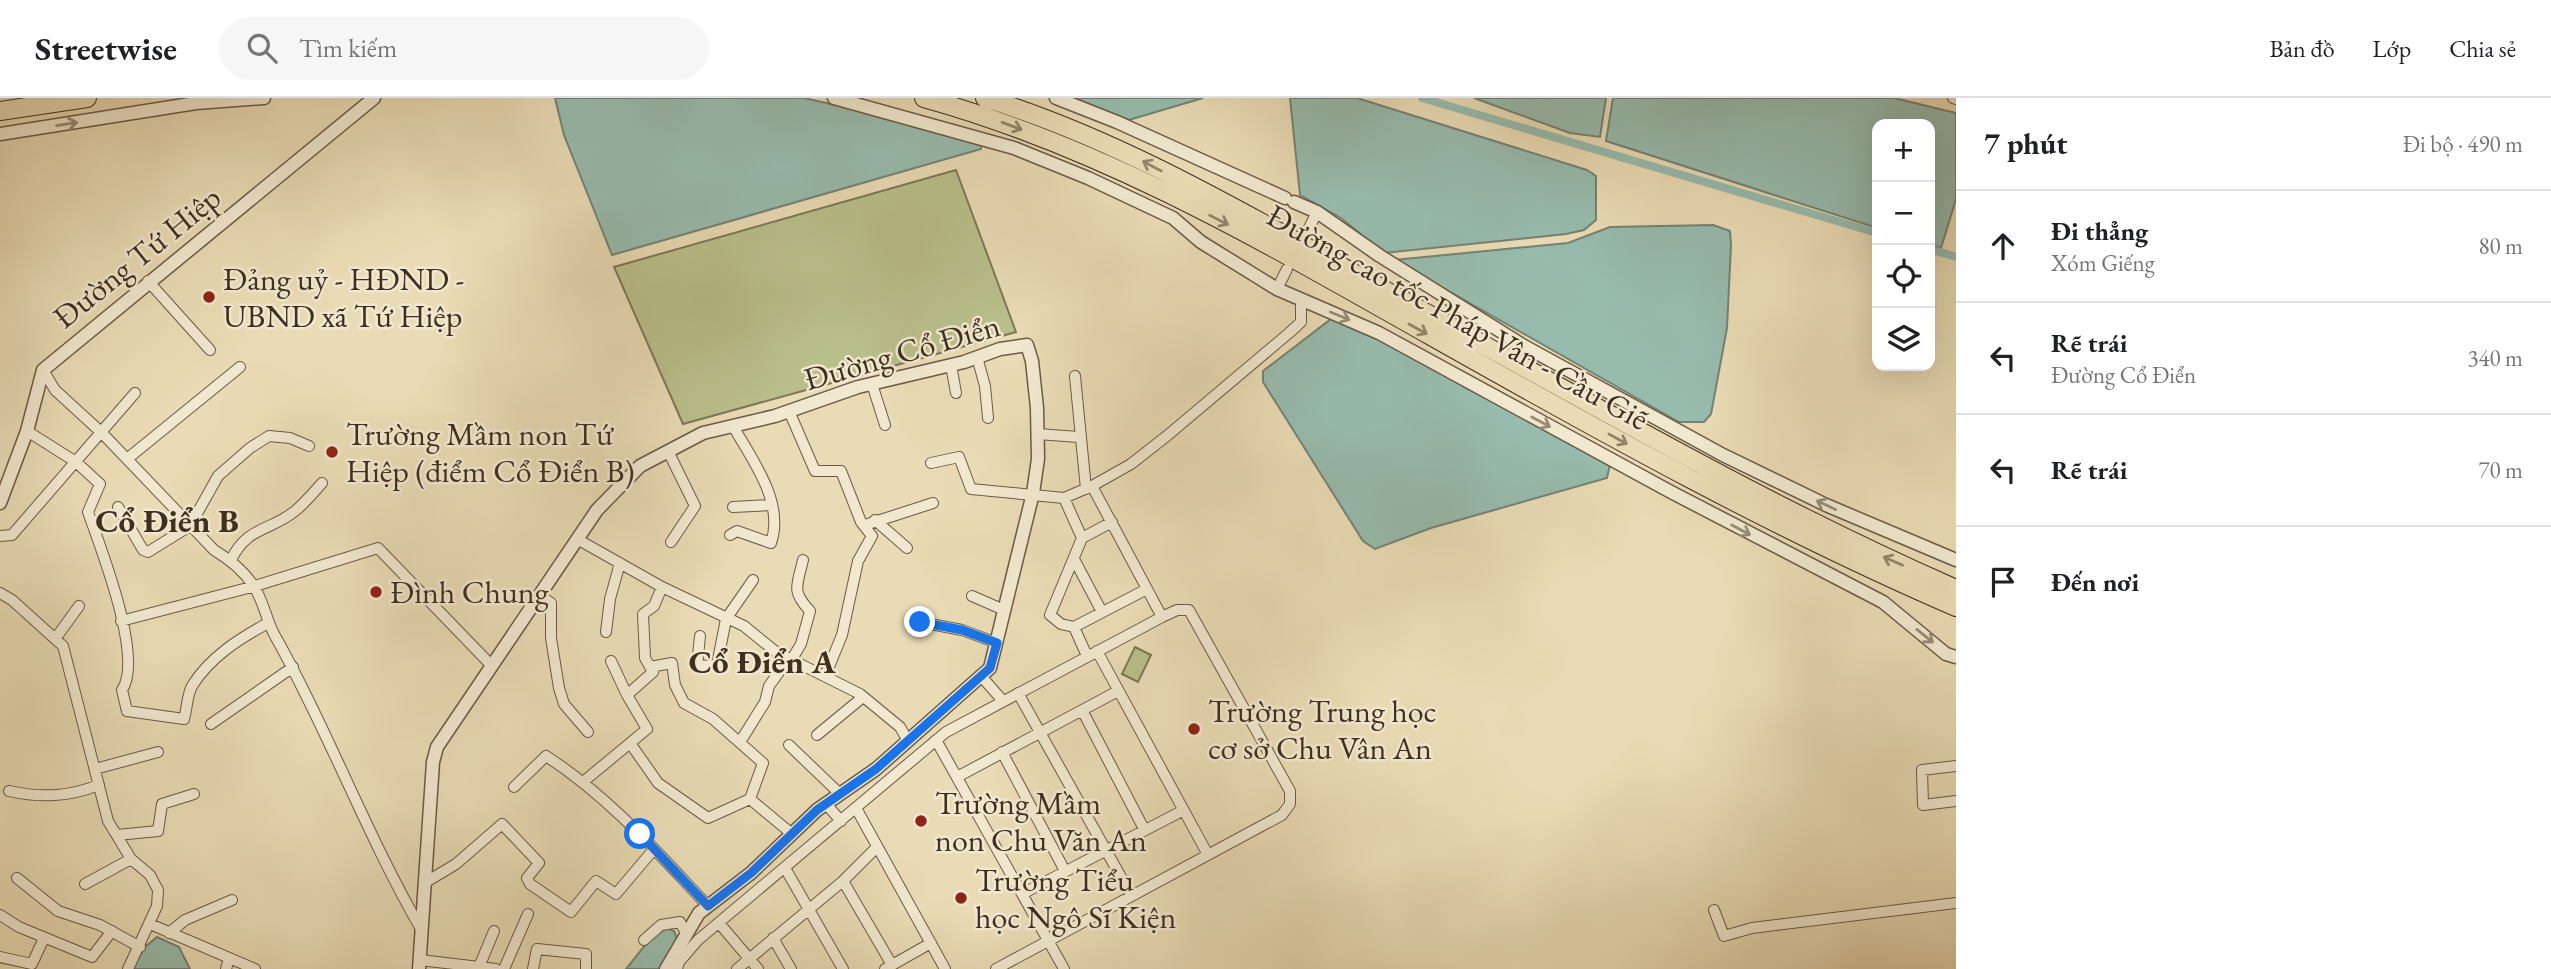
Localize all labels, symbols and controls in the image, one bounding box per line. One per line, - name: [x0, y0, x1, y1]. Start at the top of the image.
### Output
- search box: [219, 17, 709, 80]
- text: Streetwise: [35, 27, 177, 70]
- icon: search: [243, 29, 281, 67]
- text: Tìm kiếm: [299, 31, 397, 65]
- text: Bản đồ: [2269, 33, 2335, 64]
- text: Lớp: [2373, 33, 2411, 64]
- text: Chia sẻ: [2449, 33, 2516, 64]
- one-way arrow: [55, 117, 78, 130]
- map controls: [1872, 119, 1935, 371]
- button: +: [1872, 119, 1935, 182]
- one-way arrow: [1001, 120, 1022, 133]
- text: 7 phút: [1984, 124, 2068, 163]
- text: Đi bộ · 490 m: [2403, 129, 2523, 159]
- one-way arrow: [1143, 159, 1163, 173]
- street label: Đường Tứ Hiệp: [44, 176, 230, 338]
- button: −: [1872, 182, 1935, 245]
- street label: Đường cao tốc Pháp Vân - Cầu Giẽ: [1260, 194, 1656, 440]
- one-way arrow: [1208, 214, 1229, 227]
- text: Đi thẳng: [2051, 214, 2148, 248]
- icon: ahead: [1984, 227, 2022, 265]
- text: 80 m: [2478, 231, 2523, 261]
- button: locate: [1872, 245, 1935, 308]
- text: Xóm Giếng: [2051, 248, 2155, 278]
- place label: Đảng uỷ - HĐND - UBND xã Tứ Hiệp: [223, 258, 464, 337]
- marker: Đảng uỷ - HĐND - UBND xã Tứ Hiệp: [201, 289, 217, 305]
- street label: Đường Cổ Điển: [799, 304, 1005, 400]
- button: layers: [1872, 308, 1935, 371]
- one-way arrow: [1328, 310, 1350, 323]
- one-way arrow: [1408, 322, 1428, 336]
- text: Rẽ trái: [2051, 326, 2127, 360]
- icon: left: [1984, 339, 2022, 377]
- text: 340 m: [2467, 343, 2523, 373]
- text: Đường Cổ Điển: [2051, 360, 2196, 390]
- place label: Trường Mầm non Tứ Hiệp (điểm Cổ Điển B): [346, 413, 635, 492]
- one-way arrow: [1530, 415, 1551, 429]
- one-way arrow: [1607, 432, 1627, 446]
- marker: Trường Mầm non Tứ Hiệp (điểm Cổ Điển B): [324, 444, 340, 460]
- icon: left: [1984, 451, 2022, 489]
- text: Rẽ trái: [2051, 453, 2127, 487]
- text: 70 m: [2478, 455, 2523, 485]
- one-way arrow: [1815, 497, 1836, 510]
- district label: Cổ Điển B: [95, 499, 239, 542]
- one-way arrow: [1730, 523, 1751, 537]
- one-way arrow: [1883, 554, 1905, 567]
- icon: arrive: [1984, 563, 2022, 601]
- text: Đến nơi: [2051, 565, 2139, 599]
- place label: Đình Chung: [390, 571, 550, 613]
- marker: Đình Chung: [368, 584, 384, 600]
- route end: [904, 606, 935, 637]
- one-way arrow: [1916, 629, 1934, 644]
- district label: Cổ Điển A: [689, 640, 836, 683]
- place label: Trường Trung học cơ sở Chu Vân An: [1208, 690, 1437, 769]
- marker: Trường Trung học cơ sở Chu Vân An: [1186, 721, 1202, 737]
- place label: Trường Mầm non Chu Văn An: [935, 782, 1147, 861]
- marker: Trường Mầm non Chu Văn An: [913, 813, 929, 829]
- route start: [624, 818, 655, 849]
- place label: Trường Tiểu học Ngô Sĩ Kiện: [975, 859, 1176, 938]
- marker: Trường Tiểu học Ngô Sĩ Kiện: [953, 890, 969, 906]

